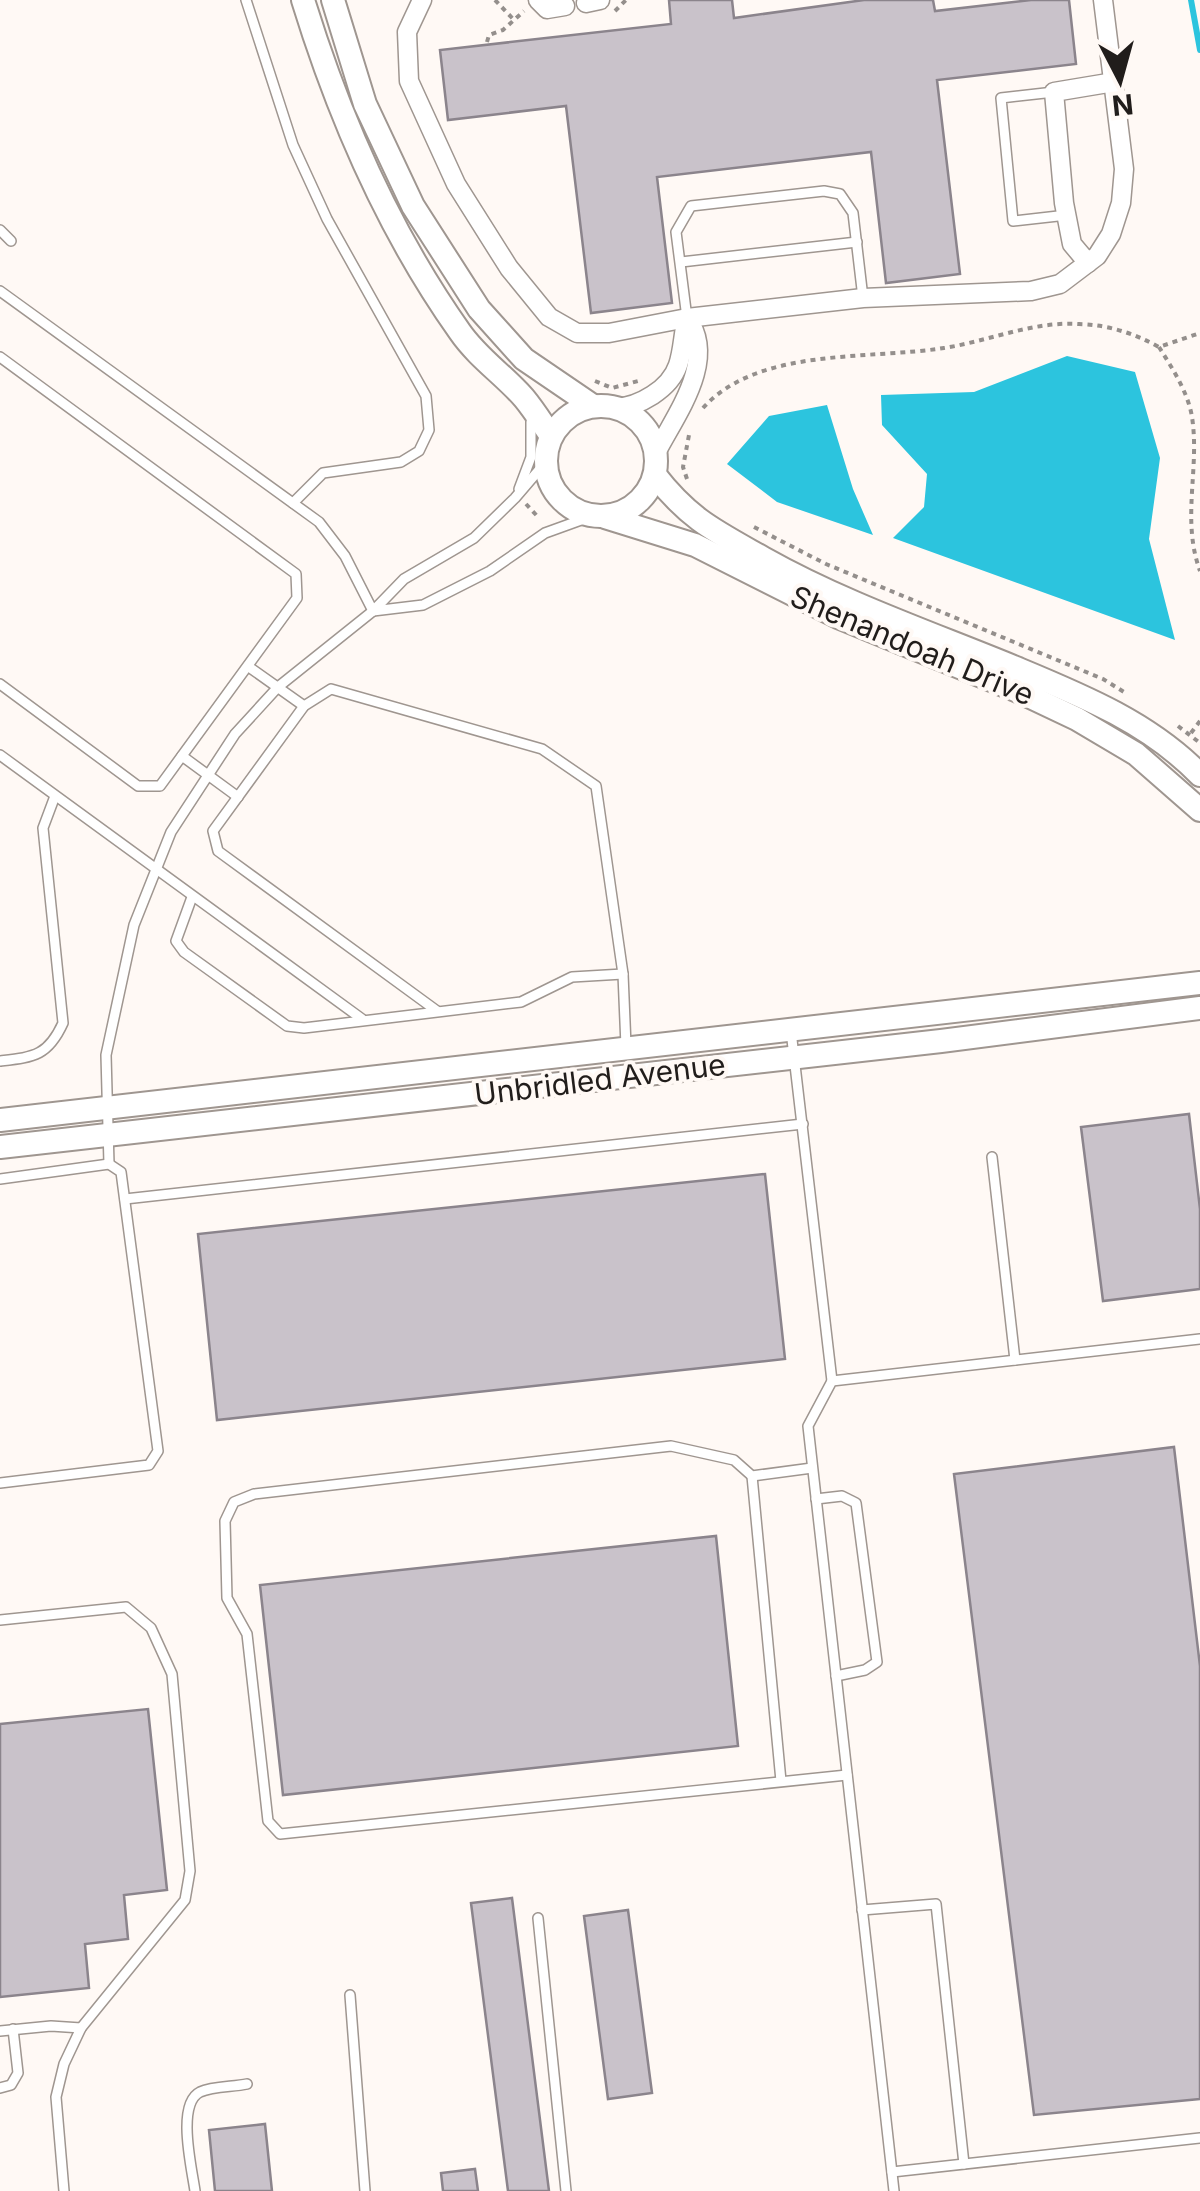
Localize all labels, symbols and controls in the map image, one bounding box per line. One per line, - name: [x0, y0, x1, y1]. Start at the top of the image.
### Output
- north arrow: [1070, 30, 1170, 130]
- text: N: [1110, 87, 1135, 123]
- street label: Shenandoah Drive: [785, 578, 1039, 713]
- street label: Unbridled Avenue: [472, 1046, 728, 1112]

